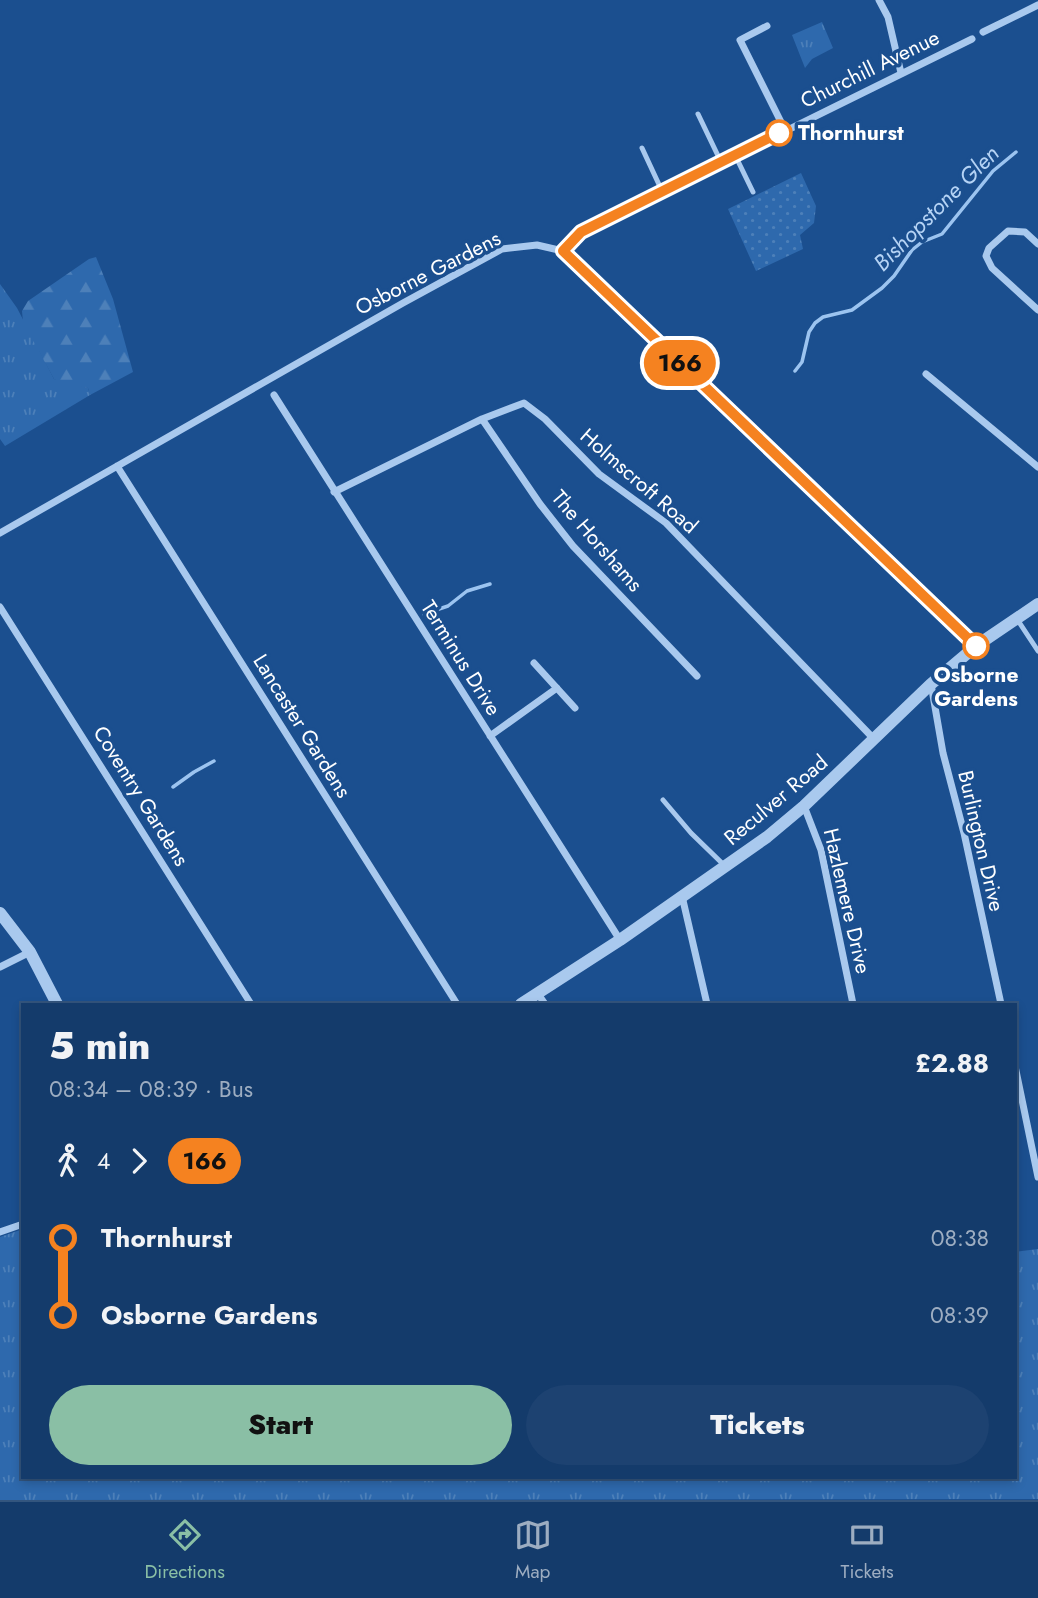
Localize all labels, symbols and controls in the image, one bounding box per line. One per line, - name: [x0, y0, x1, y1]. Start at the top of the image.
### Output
- street label: Churchill Avenue: [795, 22, 945, 116]
- place label: Thornhurst: [798, 118, 904, 148]
- marker: Thornhurst: [766, 120, 792, 146]
- water label: Bishopstone Glen: [865, 137, 1007, 279]
- street label: Osborne Gardens: [350, 223, 506, 323]
- line badge: 166: [640, 340, 720, 386]
- text: 166: [658, 345, 702, 380]
- street label: Holmscroft Road: [574, 421, 704, 541]
- street label: The Horshams: [544, 484, 650, 598]
- street label: Terminus Drive: [414, 594, 509, 722]
- marker: Osborne Gardens: [963, 633, 989, 659]
- street label: Lancaster Gardens: [246, 648, 358, 804]
- place label: Osborne Gardens: [934, 660, 1018, 714]
- street label: Coventry Gardens: [86, 720, 196, 872]
- street label: Reculver Road: [718, 748, 834, 852]
- street label: Burlington Drive: [950, 768, 1012, 915]
- street label: Hazlemere Drive: [816, 825, 878, 977]
- text: 5 min: [49, 1018, 151, 1073]
- text: £2.88: [915, 1044, 989, 1082]
- text: 08:34 – 08:39 · Bus: [49, 1072, 253, 1106]
- icon: walk: [49, 1142, 87, 1180]
- icon: forward: [120, 1142, 158, 1180]
- text: 166: [182, 1143, 227, 1178]
- text: 4: [97, 1144, 110, 1178]
- text: Thornhurst: [101, 1219, 232, 1257]
- text: 08:38: [931, 1221, 989, 1255]
- text: Osborne Gardens: [101, 1296, 318, 1334]
- text: 08:39: [930, 1298, 989, 1332]
- button: Start: [49, 1385, 512, 1465]
- button: Tickets: [526, 1385, 989, 1465]
- tab: Directions: [144, 1516, 225, 1585]
- tab: Map: [514, 1516, 552, 1585]
- tab: Tickets: [841, 1516, 894, 1585]

